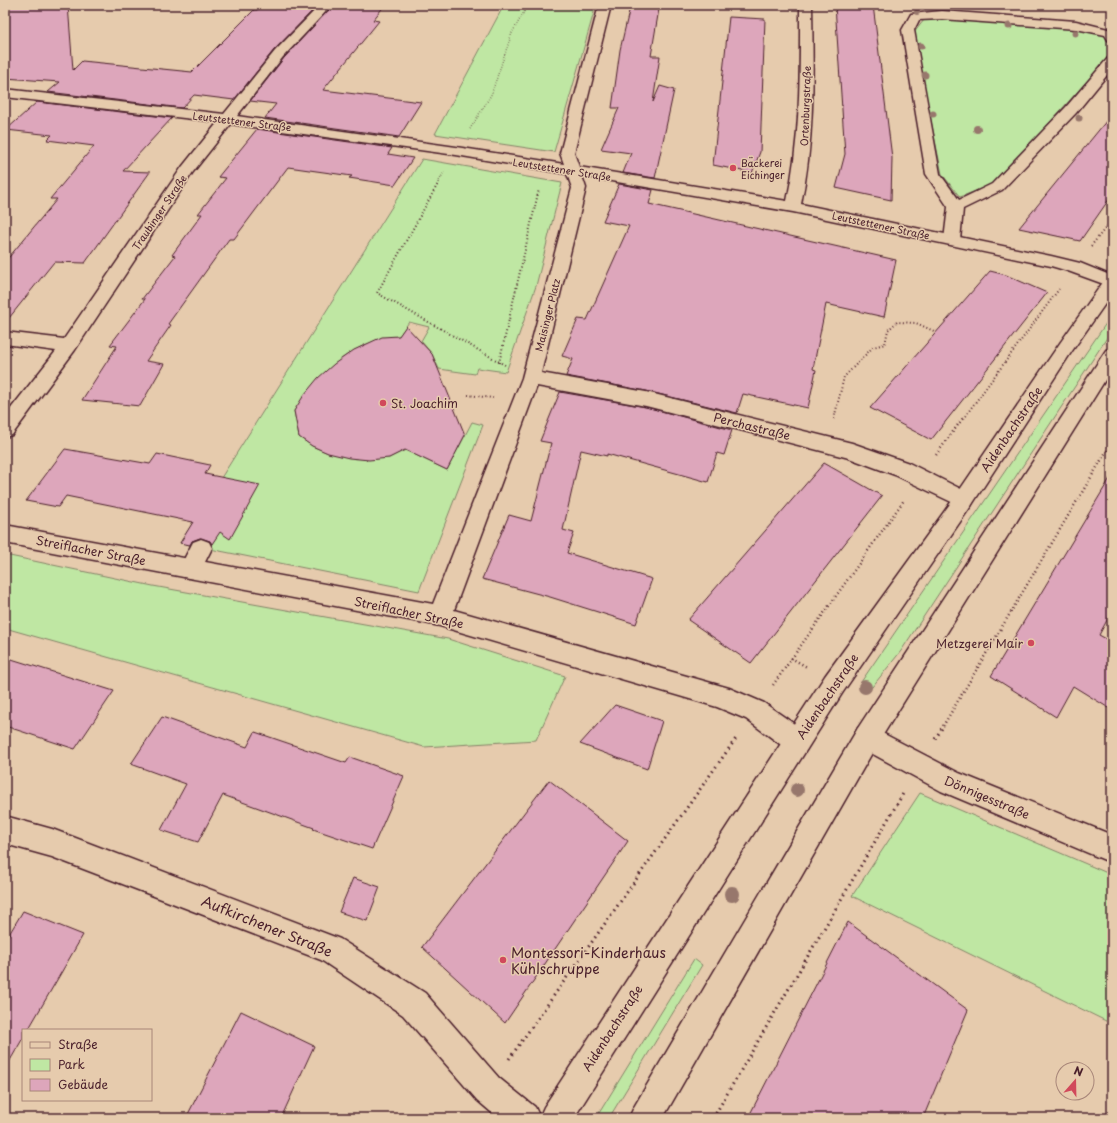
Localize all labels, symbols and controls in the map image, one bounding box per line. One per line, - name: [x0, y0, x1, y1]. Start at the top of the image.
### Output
- street label: Ortenburgstraße: [796, 66, 814, 146]
- street label: Leutstettener Straße: [192, 108, 292, 134]
- street label: Leutstettener Straße: [512, 154, 612, 184]
- place label: Bäckerei Eichinger: [741, 155, 785, 182]
- marker: Bäckerei Eichinger: [728, 163, 738, 173]
- street label: Traubinger Straße: [128, 171, 190, 253]
- street label: Leutstettener Straße: [831, 207, 931, 243]
- street label: Maisinger Platz: [531, 277, 563, 353]
- street label: Aidenbachstraße: [976, 383, 1046, 475]
- place label: St. Joachim: [391, 394, 458, 412]
- marker: St. Joachim: [378, 398, 388, 408]
- street label: Perchastraße: [712, 408, 792, 444]
- street label: Streiflacher Straße: [35, 531, 147, 569]
- street label: Streiflacher Straße: [353, 592, 465, 632]
- place label: Metzgerei Mair: [936, 634, 1024, 652]
- marker: Metzgerei Mair: [1026, 638, 1036, 648]
- street label: Aidenbachstraße: [792, 650, 862, 742]
- street label: Dönnigesstraße: [941, 771, 1033, 823]
- street label: Aufkirchener Straße: [198, 890, 336, 962]
- place label: Montessori-Kinderhaus Kühlschruppe: [511, 942, 666, 979]
- marker: Montessori-Kinderhaus Kühlschruppe: [498, 955, 508, 965]
- street label: Aidenbachstraße: [577, 981, 647, 1075]
- legend: [22, 1029, 152, 1101]
- text: Straße: [58, 1035, 98, 1053]
- text: Park: [58, 1055, 85, 1073]
- north arrow: [1055, 1061, 1095, 1101]
- text: N: [1072, 1062, 1086, 1081]
- text: Gebäude: [58, 1075, 108, 1093]

